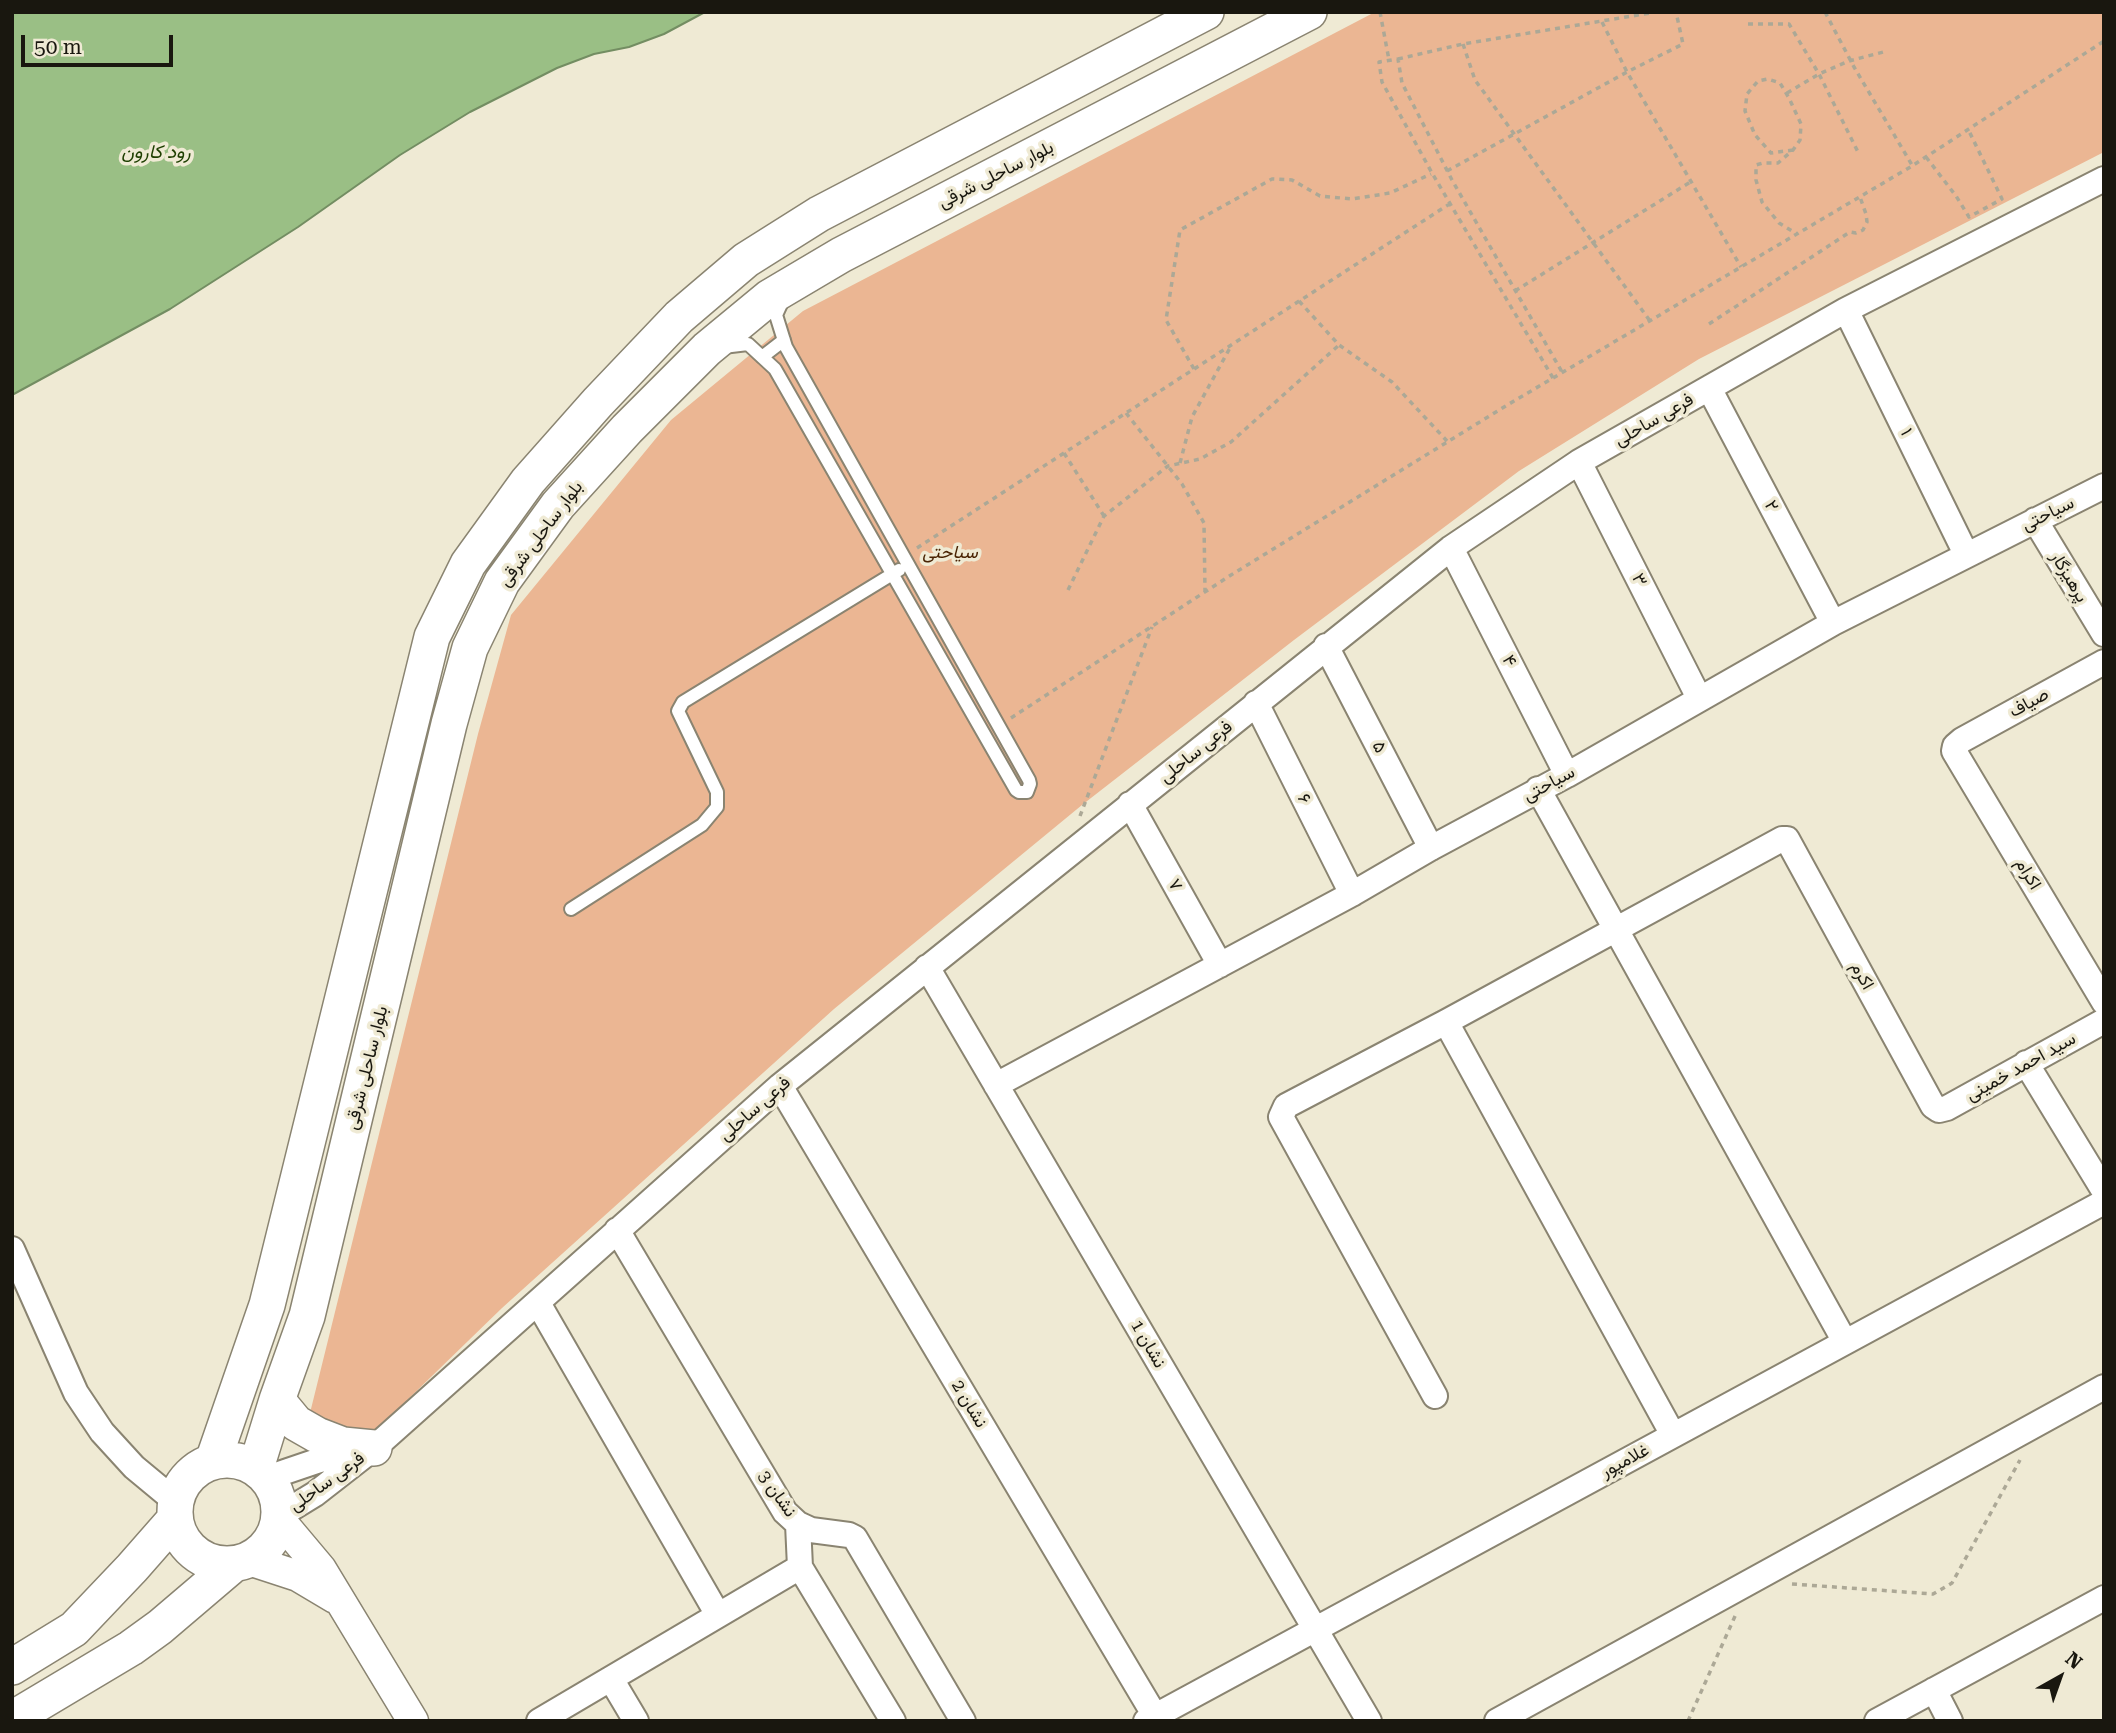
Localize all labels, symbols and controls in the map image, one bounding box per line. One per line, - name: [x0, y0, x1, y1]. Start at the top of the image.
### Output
- scale bar: [24, 21, 177, 65]
- text: 50 m: [34, 35, 82, 59]
- street label: بلوار ساحلی شرقی: [935, 137, 1057, 213]
- water label: رود کارون: [121, 141, 191, 163]
- street label: فرعی ساحلی: [1611, 389, 1697, 451]
- street label: ۱: [1895, 425, 1917, 439]
- street label: بلوار ساحلی شرقی: [494, 477, 588, 591]
- street label: سیاحتی: [2018, 492, 2078, 536]
- street label: ۲: [1759, 497, 1783, 515]
- park label: سیاحتی: [922, 542, 978, 564]
- street label: پرهیزگار: [2045, 548, 2093, 606]
- street label: ۳: [1627, 570, 1651, 590]
- street label: ۴: [1497, 652, 1521, 670]
- street label: صیاف: [2005, 683, 2053, 723]
- street label: فرعی ساحلی: [1155, 716, 1237, 788]
- street label: ۵: [1367, 737, 1391, 757]
- street label: سیاحتی: [1519, 761, 1579, 807]
- street label: ۶: [1292, 790, 1316, 808]
- street label: اکرام: [2010, 854, 2046, 894]
- street label: ۷: [1163, 875, 1187, 895]
- street label: اکرم: [1846, 958, 1878, 994]
- street label: بلوار ساحلی شرقی: [341, 1004, 393, 1132]
- street label: سید احمد خمینی: [1962, 1028, 2080, 1106]
- street label: فرعی ساحلی: [715, 1072, 795, 1146]
- street label: نشان 1: [1126, 1316, 1170, 1372]
- street label: نشان 2: [946, 1376, 992, 1432]
- street label: غلامپور: [1597, 1439, 1653, 1483]
- street label: فرعی ساحلی: [285, 1447, 369, 1517]
- street label: نشان 3: [753, 1467, 801, 1521]
- north arrow: [2025, 1642, 2095, 1712]
- text: N: [2061, 1647, 2087, 1674]

